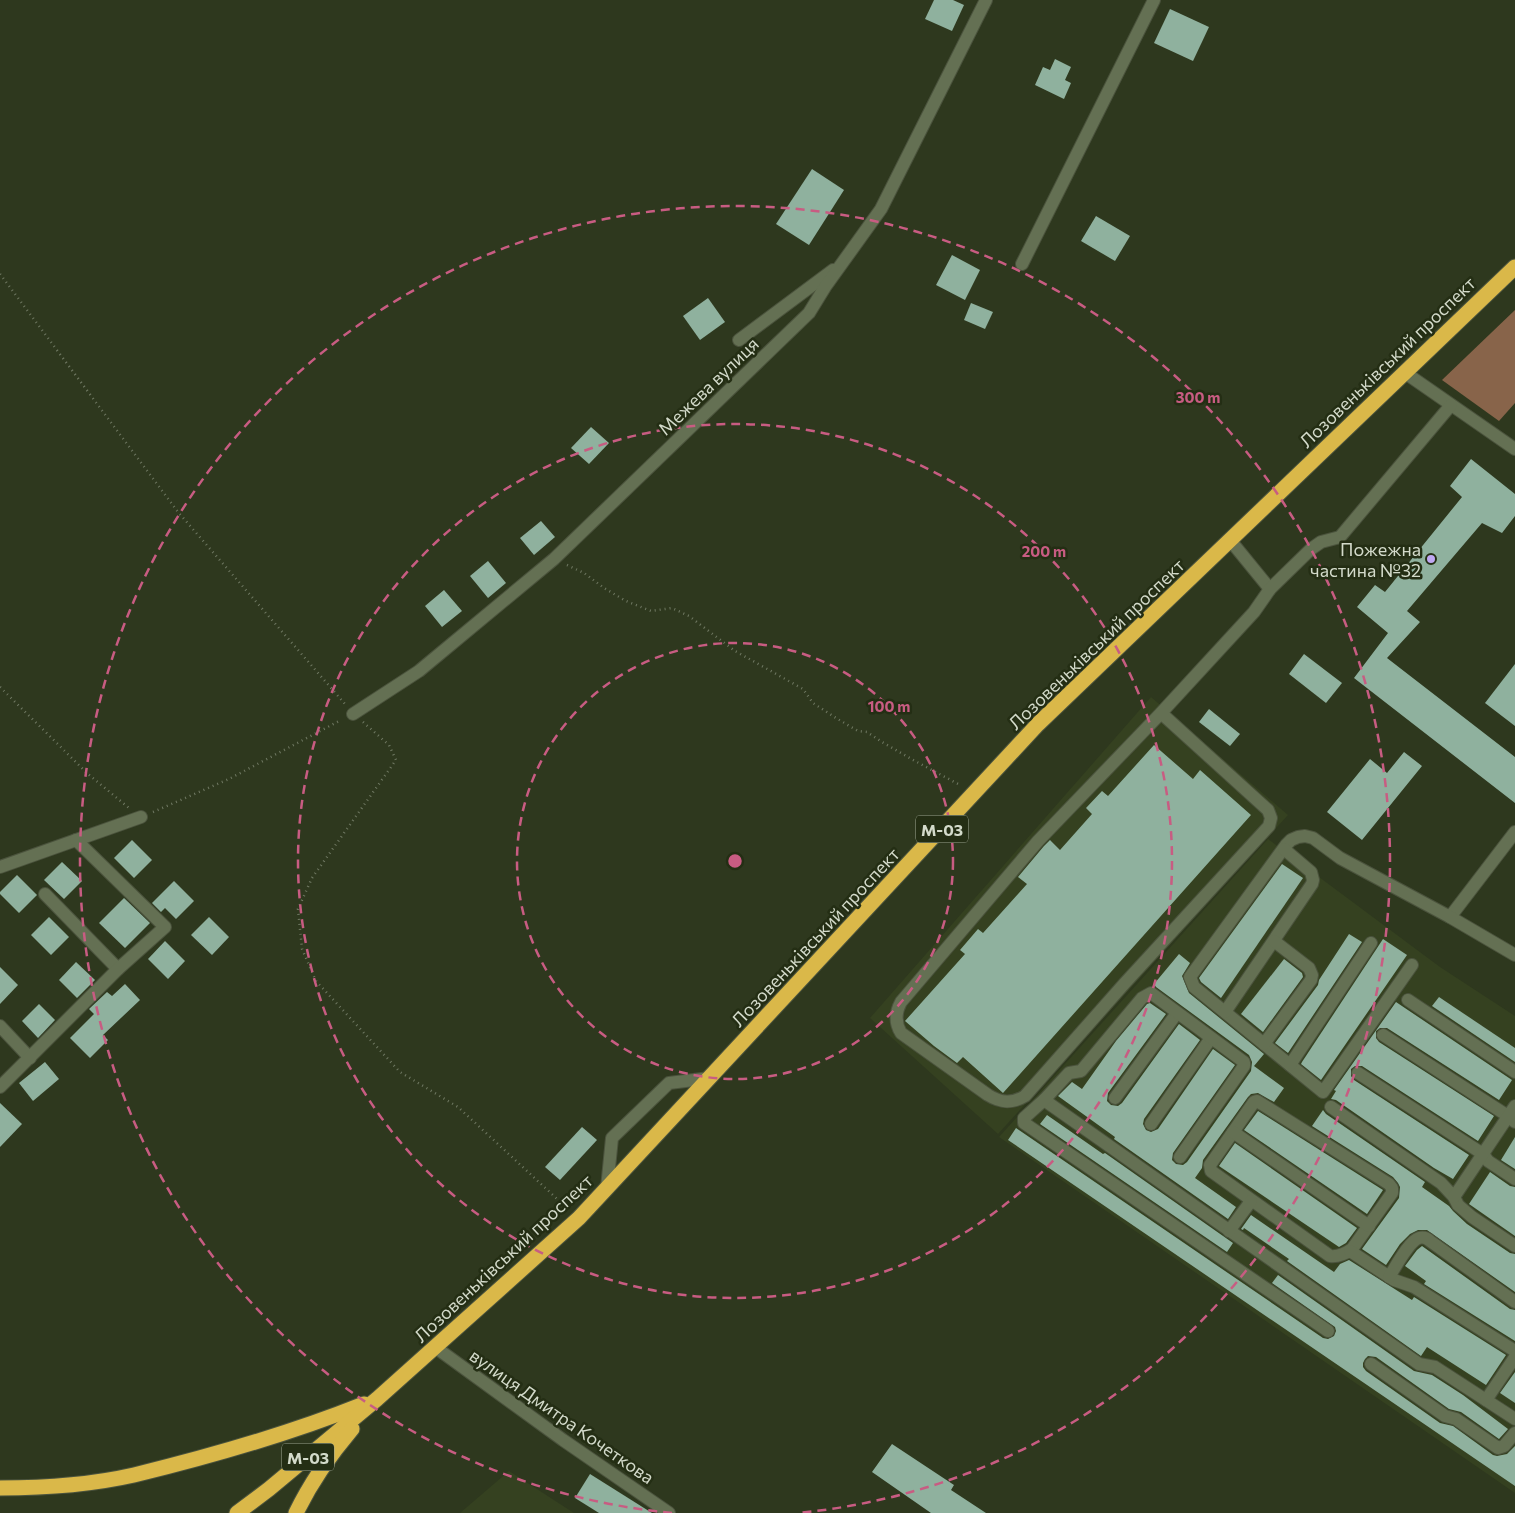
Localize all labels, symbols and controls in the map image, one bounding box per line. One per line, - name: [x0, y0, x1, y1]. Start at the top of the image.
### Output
- street label: Лозовеньківський проспект: [1294, 272, 1480, 452]
- street label: Межева вулиця: [653, 333, 763, 439]
- text: 300 m: [1176, 388, 1220, 406]
- place label: Пожежна частина №32: [1310, 538, 1421, 581]
- text: 200 m: [1022, 542, 1066, 560]
- marker: Пожежна частина №32: [1425, 553, 1437, 565]
- street label: Лозовеньківський проспект: [1003, 554, 1189, 734]
- text: 100 m: [868, 697, 910, 715]
- road number: М-03: [916, 816, 968, 842]
- street label: Лозовеньківський проспект: [726, 843, 904, 1031]
- centre of rings: [726, 852, 744, 870]
- street label: Лозовеньківський проспект: [409, 1169, 597, 1347]
- street label: вулиця Дмитра Кочеткова: [466, 1344, 658, 1488]
- road number: М-03: [282, 1444, 334, 1470]

